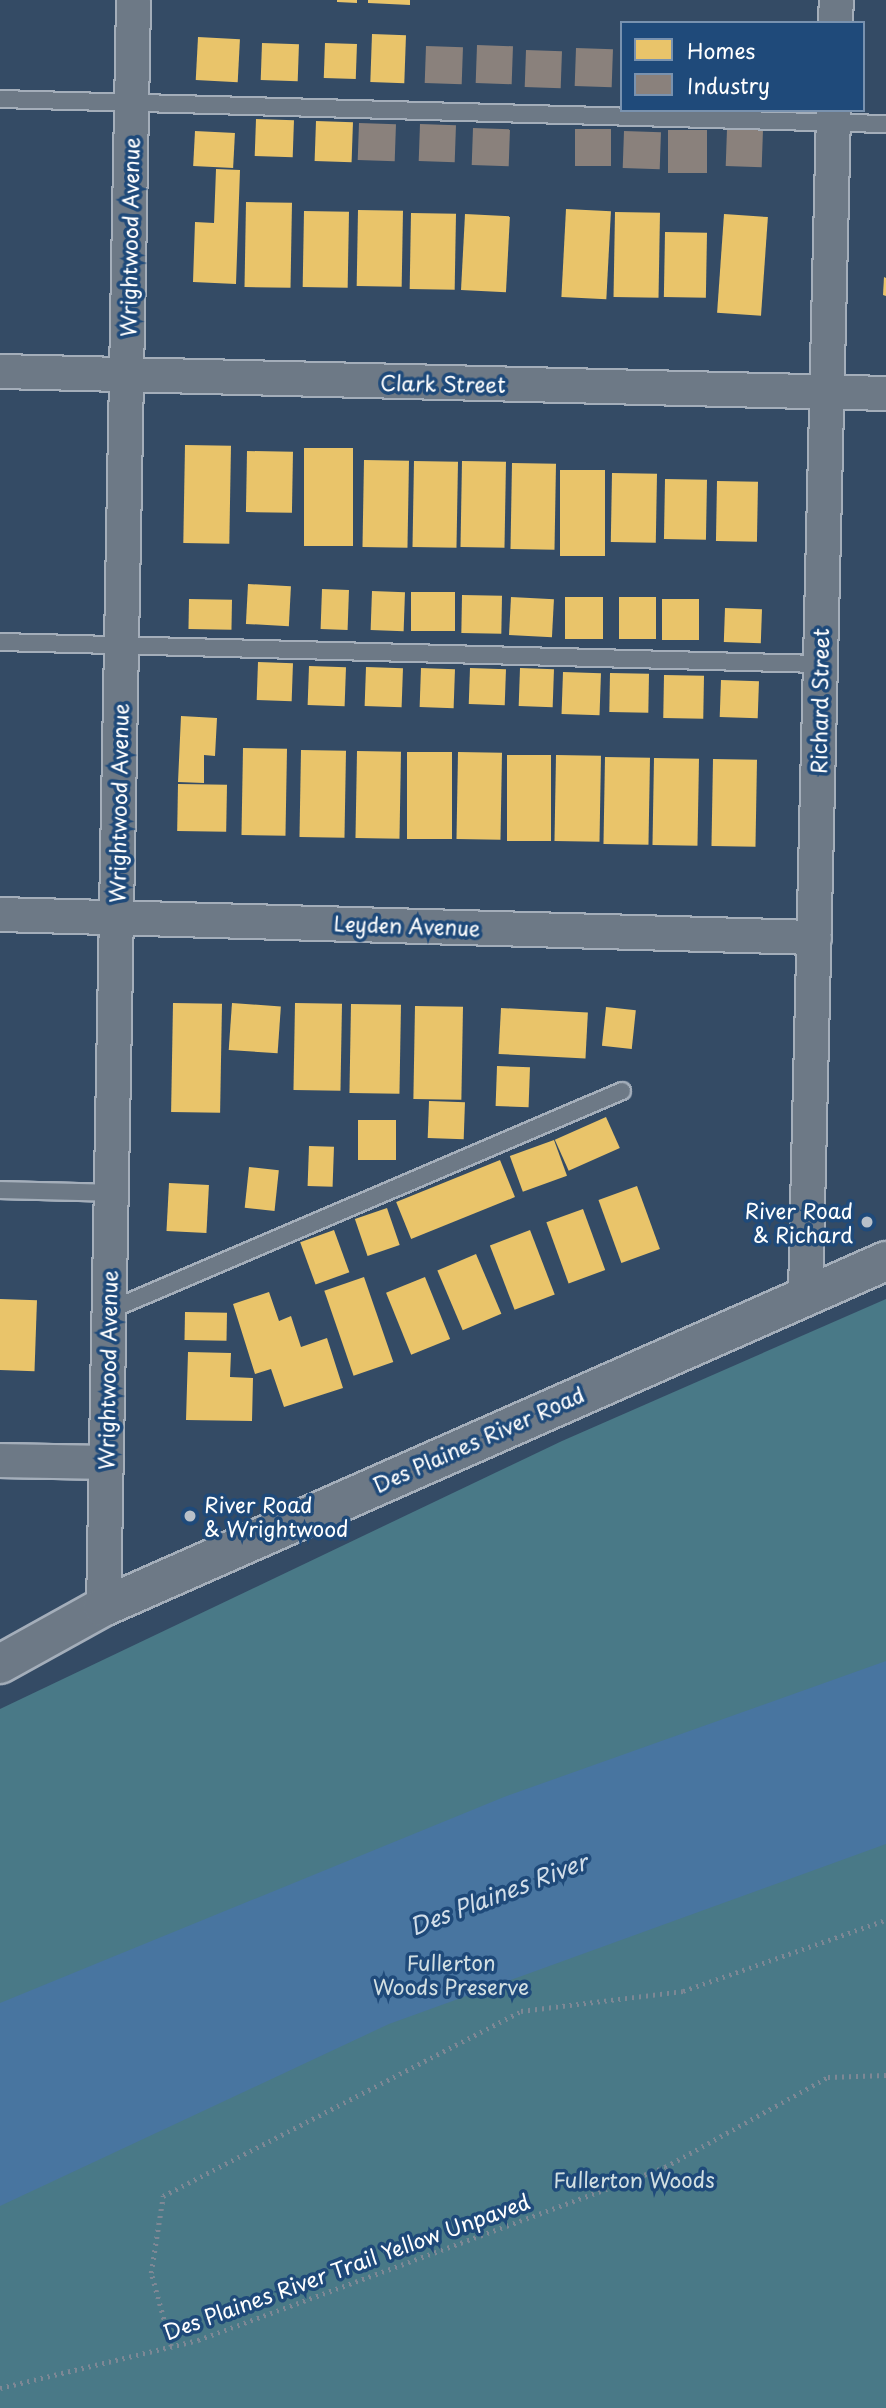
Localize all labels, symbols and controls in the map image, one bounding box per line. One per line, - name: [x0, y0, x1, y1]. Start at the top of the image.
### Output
- legend: [620, 21, 865, 112]
- text: Homes: [687, 34, 755, 66]
- text: Industry: [687, 69, 770, 101]
- street label: Wrightwood Avenue: [115, 136, 143, 338]
- street label: Clark Street: [380, 369, 506, 397]
- street label: Richard Street: [805, 627, 833, 775]
- street label: Wrightwood Avenue: [104, 702, 132, 904]
- street label: Leyden Avenue: [333, 910, 481, 940]
- place label: River Road & Richard: [744, 1197, 853, 1247]
- marker: River Road & Richard: [859, 1214, 875, 1230]
- street label: Wrightwood Avenue: [93, 1269, 121, 1471]
- street label: Des Plaines River Road: [368, 1381, 588, 1497]
- place label: River Road & Wrightwood: [204, 1491, 349, 1541]
- marker: River Road & Wrightwood: [182, 1508, 198, 1524]
- water label: Des Plaines River: [405, 1847, 591, 1941]
- park label: Fullerton Woods Preserve: [372, 1949, 530, 1999]
- park label: Fullerton Woods: [553, 2166, 715, 2192]
- street label: Des Plaines River Trail Yellow Unpaved: [158, 2187, 534, 2345]

